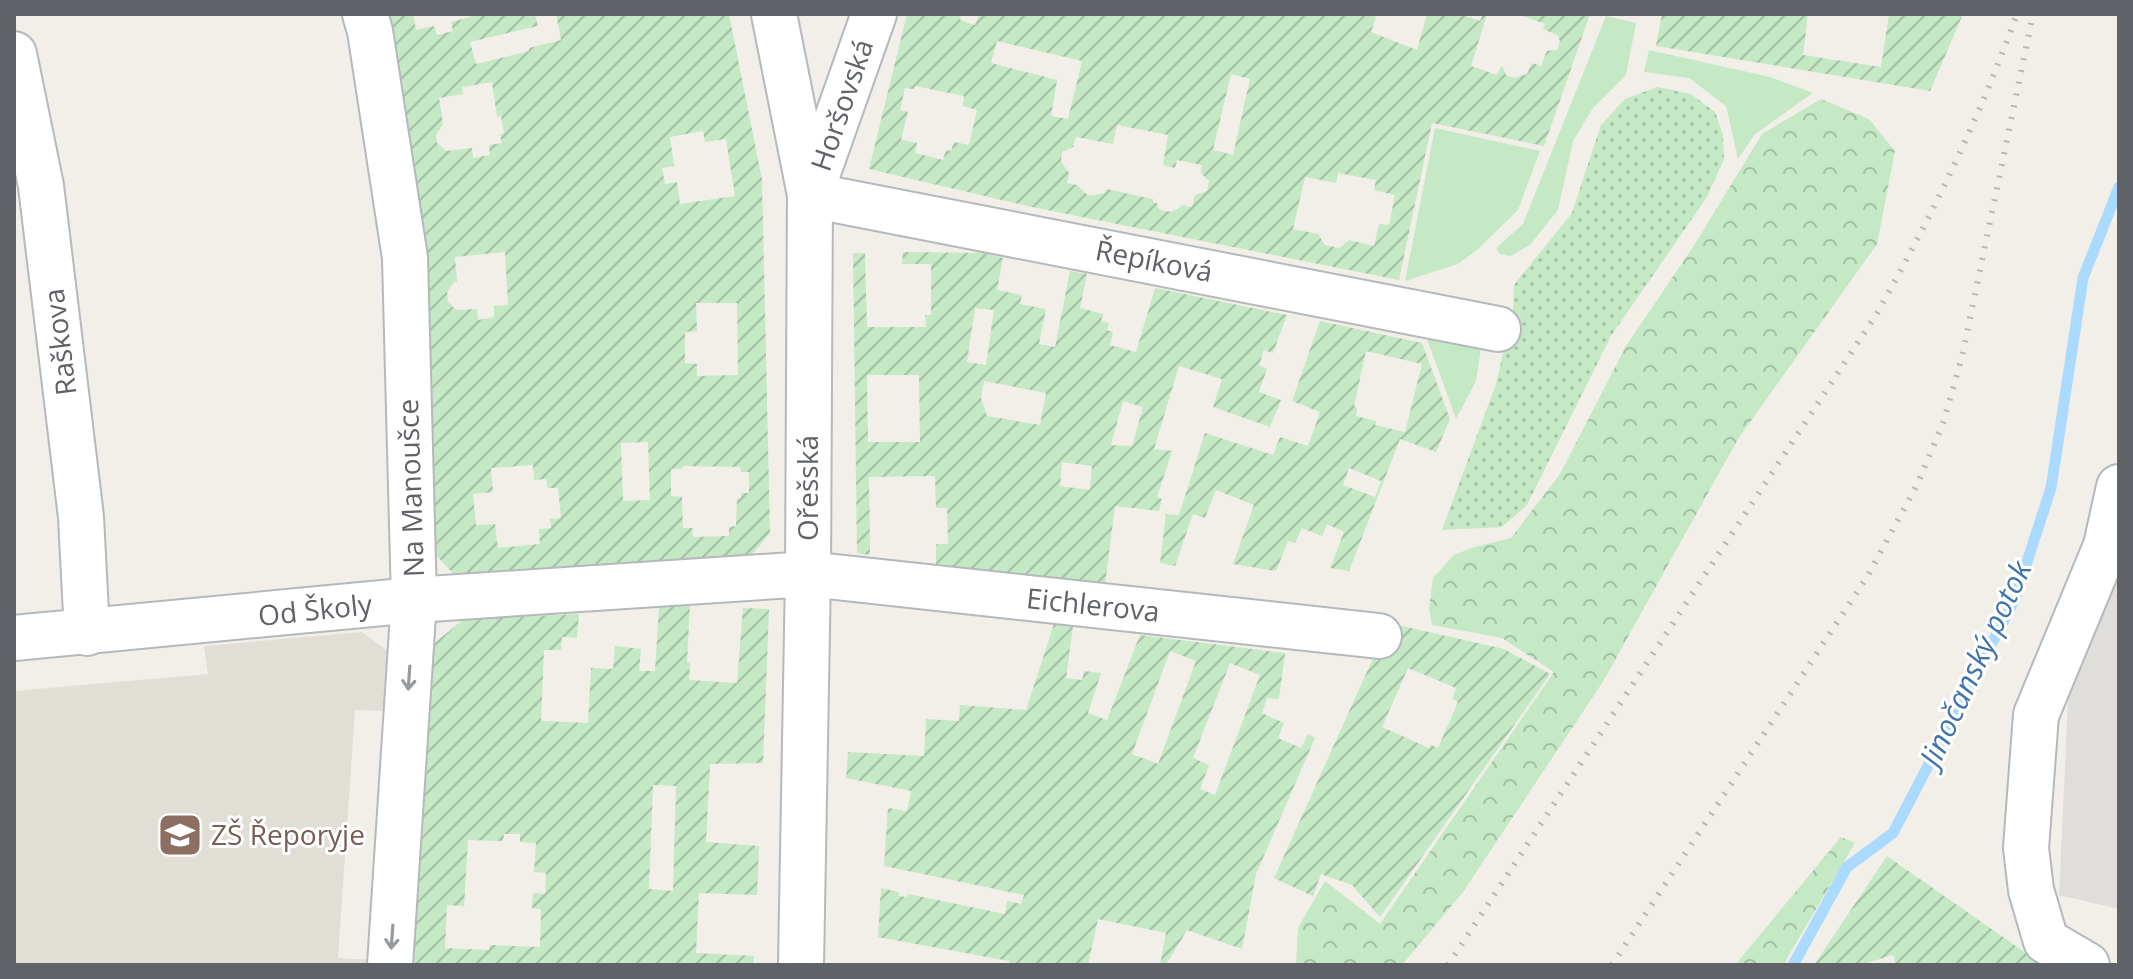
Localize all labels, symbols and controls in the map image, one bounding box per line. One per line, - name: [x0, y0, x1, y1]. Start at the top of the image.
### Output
- street label: Horšovská: [801, 34, 881, 175]
- street label: Řepíková: [1092, 230, 1216, 290]
- street label: Raškova: [34, 287, 84, 398]
- street label: Na Manoušce: [388, 398, 432, 578]
- street label: Ořešská: [788, 435, 826, 541]
- water label: Jinočanský potok: [1907, 553, 2041, 777]
- street label: Eichlerova: [1025, 578, 1162, 630]
- street label: Od Školy: [256, 584, 375, 634]
- one-way arrow: [401, 664, 416, 691]
- school or university icon: ZŠ Řeporyje: [156, 811, 204, 859]
- place label: ZŠ Řeporyje: [211, 815, 365, 853]
- one-way arrow: [384, 923, 399, 950]

